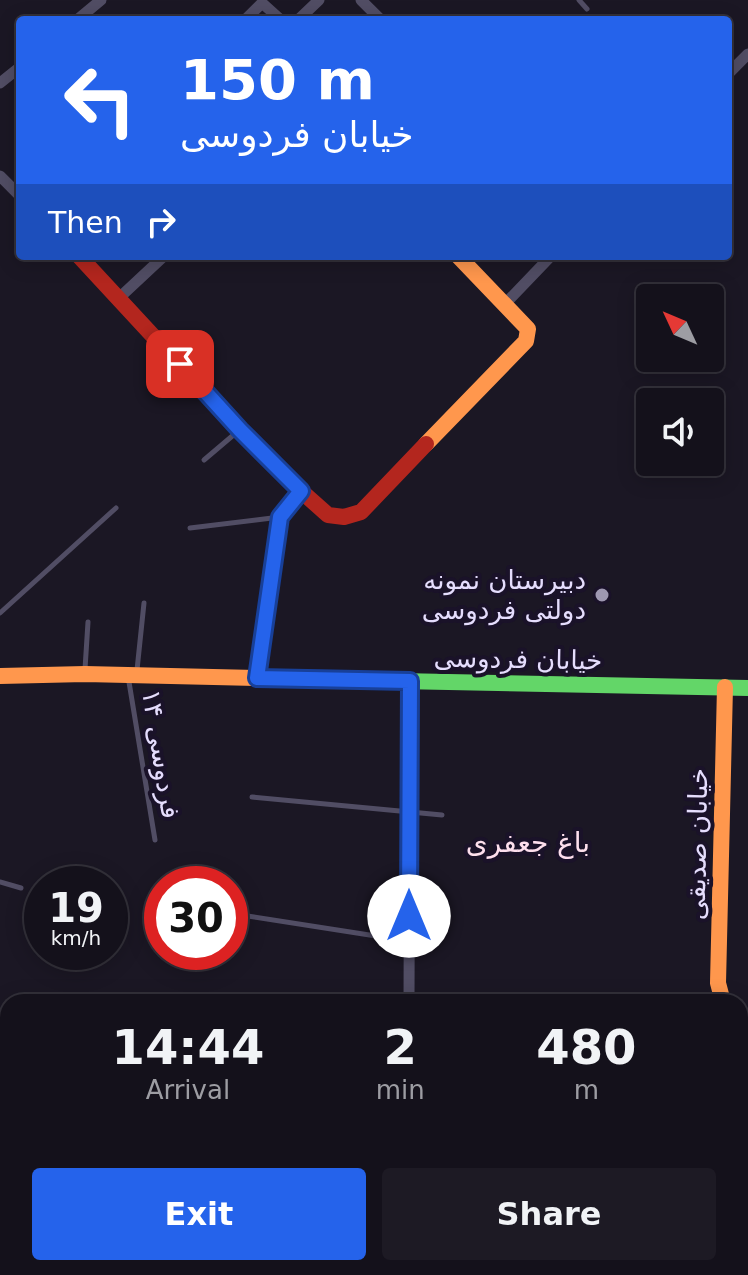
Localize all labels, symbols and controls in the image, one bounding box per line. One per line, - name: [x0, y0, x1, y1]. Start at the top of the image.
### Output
- text: 150 m: [180, 47, 375, 112]
- icon: left: [48, 48, 152, 152]
- text: خیابان فردوسی: [180, 114, 414, 155]
- icon: right: [139, 200, 183, 244]
- text: Then: [48, 205, 123, 240]
- north arrow: [636, 284, 724, 372]
- map controls: [636, 284, 724, 476]
- pin: [146, 330, 214, 398]
- icon: arrive: [158, 342, 202, 386]
- button: sound: [636, 388, 724, 476]
- place label: دبیرستان نمونه دولتی فردوسی: [422, 565, 586, 626]
- marker: دبیرستان نمونه دولتی فردوسی: [593, 586, 611, 604]
- street label: خیابان فردوسی: [433, 643, 603, 676]
- street label: فردوسی ۱۴: [135, 687, 186, 821]
- street label: خیابان صدیقی: [681, 768, 713, 920]
- district label: باغ جعفری: [466, 826, 590, 859]
- speed limit sign: 30: [144, 866, 248, 970]
- position arrow: [367, 874, 451, 958]
- text: 19: [48, 885, 104, 931]
- text: km/h: [51, 926, 101, 950]
- text: 14:44: [111, 1019, 264, 1075]
- text: 2: [384, 1019, 417, 1075]
- text: 480: [536, 1019, 636, 1075]
- text: Arrival: [146, 1075, 230, 1105]
- text: min: [376, 1075, 425, 1105]
- text: m: [574, 1075, 599, 1105]
- button: Exit: [32, 1168, 366, 1260]
- button: Share: [382, 1168, 716, 1260]

